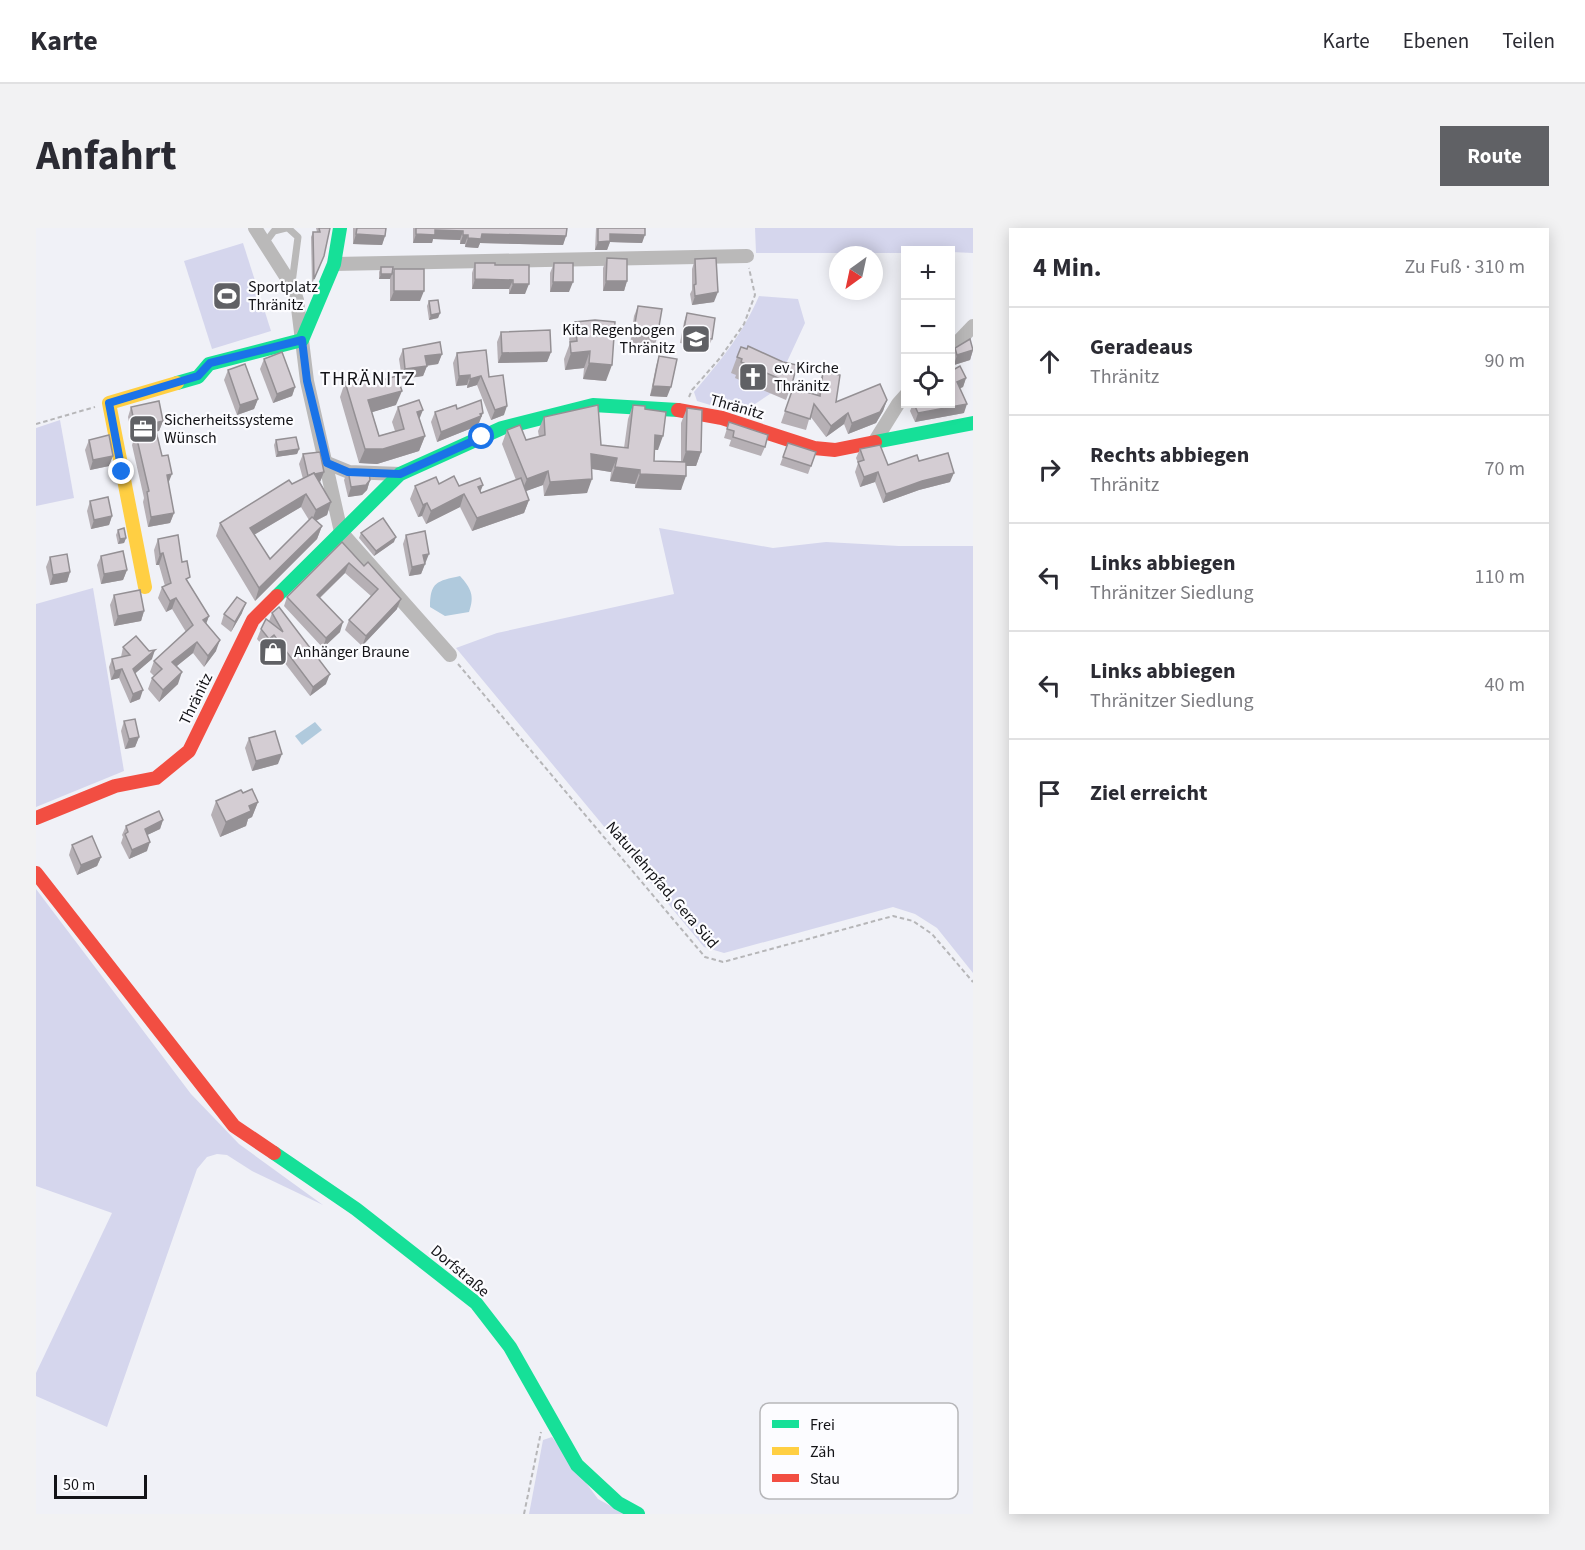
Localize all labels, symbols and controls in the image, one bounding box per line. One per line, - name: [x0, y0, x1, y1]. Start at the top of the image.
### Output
- text: Karte: [30, 21, 98, 61]
- text: Karte: [1323, 26, 1370, 56]
- text: Ebenen: [1403, 26, 1469, 56]
- text: Teilen: [1502, 26, 1555, 56]
- text: Anfahrt: [36, 126, 177, 186]
- button: Route: [1440, 126, 1549, 186]
- north arrow: [829, 246, 883, 300]
- map controls: [901, 246, 955, 408]
- button: +: [901, 246, 955, 300]
- text: 4 Min.: [1033, 249, 1102, 286]
- text: Zu Fuß · 310 m: [1404, 253, 1525, 281]
- place label: Sportplatz Thränitz: [248, 276, 318, 316]
- sports icon: Sportplatz Thränitz: [211, 280, 243, 312]
- button: −: [901, 300, 955, 354]
- place label: Kita Regenbogen Thränitz: [562, 319, 675, 359]
- school or university icon: Kita Regenbogen Thränitz: [680, 323, 712, 355]
- text: Geradeaus: [1090, 331, 1193, 363]
- icon: ahead: [1033, 345, 1066, 378]
- text: 90 m: [1485, 347, 1525, 375]
- button: locate: [901, 354, 955, 408]
- place label: ev. Kirche Thränitz: [774, 357, 839, 397]
- church icon: ev. Kirche Thränitz: [737, 361, 769, 393]
- text: Thränitz: [1090, 363, 1159, 391]
- district label: THRÄNITZ: [320, 365, 416, 393]
- street label: Thränitz: [707, 389, 767, 425]
- place label: Sicherheitssysteme Wünsch: [164, 409, 293, 449]
- office icon: Sicherheitssysteme Wünsch: [127, 413, 159, 445]
- route start: [468, 423, 494, 449]
- text: Rechts abbiegen: [1090, 439, 1249, 471]
- icon: right: [1033, 453, 1066, 486]
- text: 70 m: [1485, 455, 1525, 483]
- route end: [108, 458, 134, 484]
- text: Thränitz: [1090, 471, 1159, 499]
- text: Links abbiegen: [1090, 547, 1236, 579]
- icon: left: [1033, 561, 1066, 594]
- text: 110 m: [1475, 563, 1525, 591]
- text: Thränitzer Siedlung: [1090, 579, 1254, 607]
- shop icon: Anhänger Braune: [257, 636, 289, 668]
- place label: Anhänger Braune: [294, 641, 410, 663]
- text: Links abbiegen: [1090, 655, 1236, 687]
- street label: Thränitz: [174, 669, 218, 729]
- icon: left: [1033, 669, 1066, 702]
- text: 40 m: [1485, 671, 1525, 699]
- text: Thränitzer Siedlung: [1090, 687, 1254, 715]
- icon: arrive: [1033, 777, 1066, 810]
- text: Ziel erreicht: [1090, 777, 1208, 809]
- street label: Naturlehrpfad, Gera Süd: [601, 817, 723, 953]
- street label: Dorfstraße: [426, 1240, 494, 1302]
- legend: [760, 1403, 958, 1499]
- text: Frei: [810, 1414, 835, 1436]
- text: Zäh: [810, 1441, 835, 1463]
- text: Stau: [810, 1468, 840, 1490]
- scale bar: [54, 1472, 147, 1500]
- text: 50 m: [63, 1474, 95, 1496]

